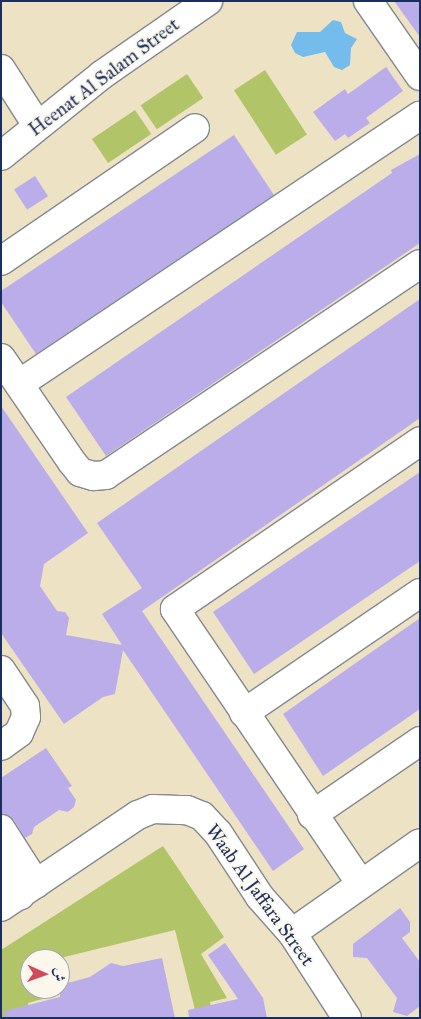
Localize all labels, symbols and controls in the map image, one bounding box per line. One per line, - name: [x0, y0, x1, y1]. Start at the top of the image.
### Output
- street label: Heenat Al Salam Street: [24, 13, 184, 141]
- street label: Waab Al Jaffara Street: [201, 820, 319, 970]
- north arrow: [20, 949, 70, 999]
- text: ش: [51, 967, 68, 982]

